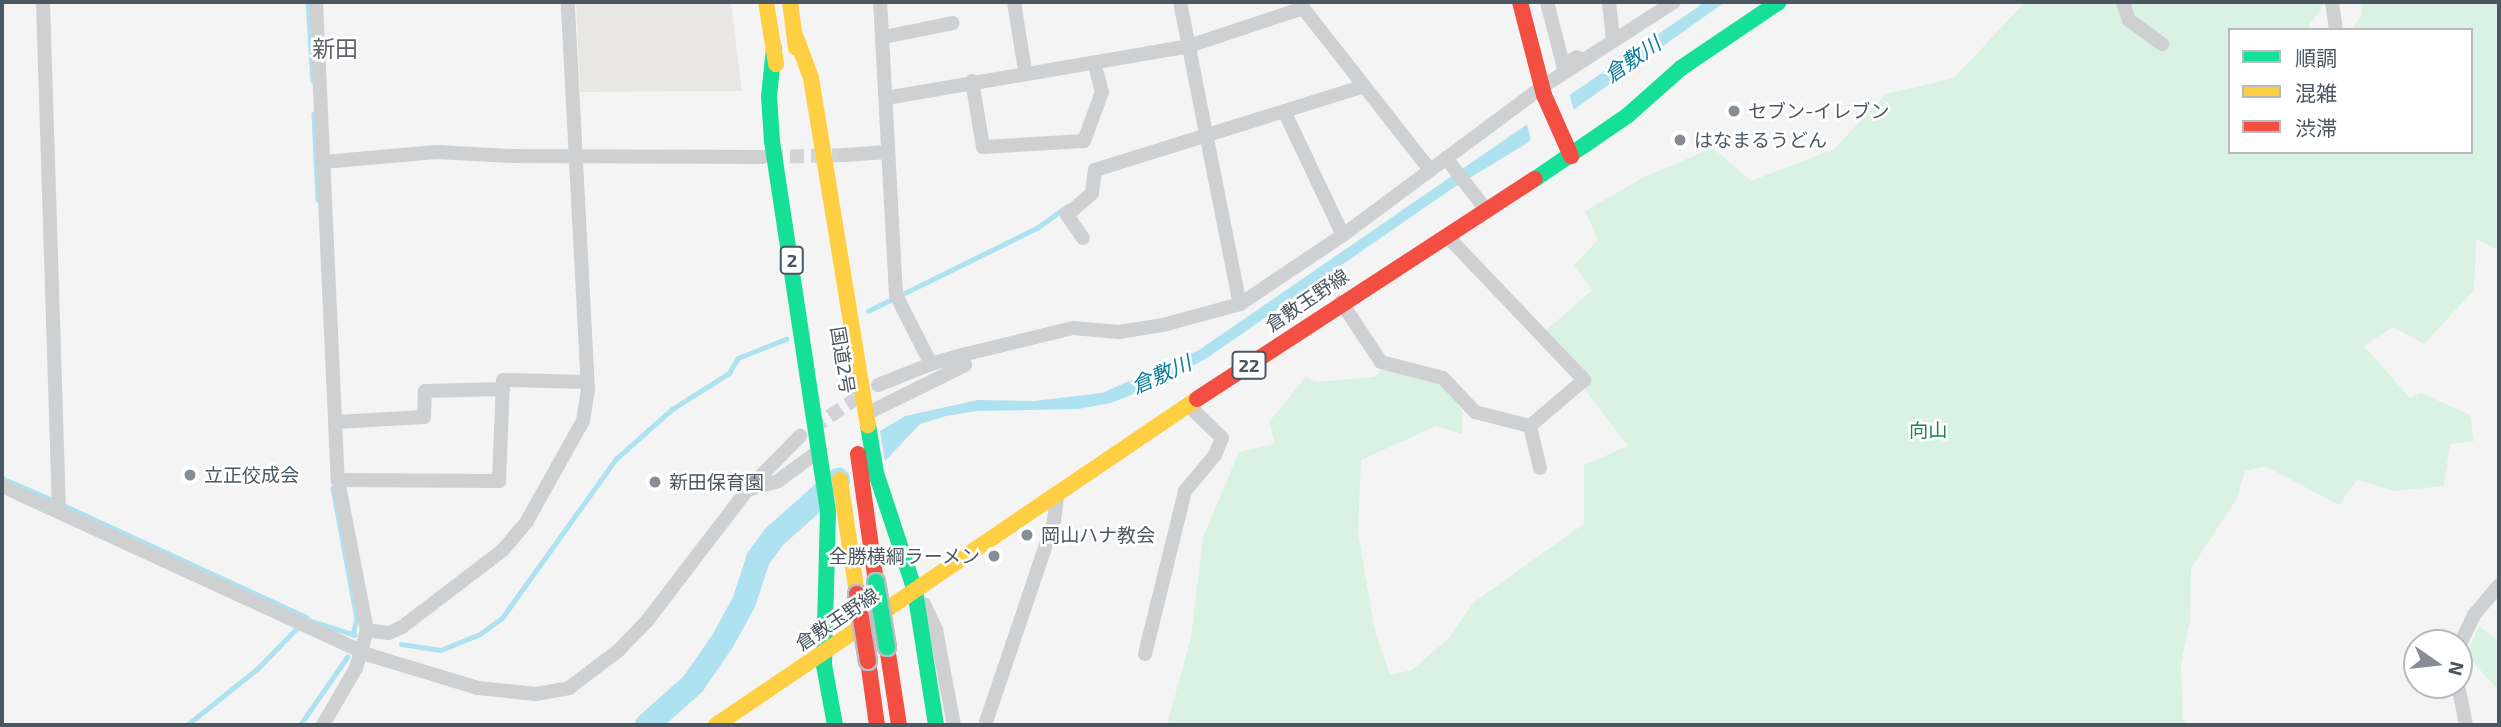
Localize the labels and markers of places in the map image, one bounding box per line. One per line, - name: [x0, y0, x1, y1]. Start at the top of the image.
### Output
- place label: セブン-イレブン: [1748, 100, 1890, 122]
- marker: セブン-イレブン: [1726, 103, 1742, 119]
- place label: はなまるうどん: [1694, 129, 1827, 151]
- marker: はなまるうどん: [1672, 132, 1688, 148]
- place label: 立正佼成会: [204, 464, 299, 486]
- marker: 立正佼成会: [182, 467, 198, 483]
- place label: 新田保育園: [669, 471, 764, 493]
- marker: 新田保育園: [647, 474, 663, 490]
- place label: 岡山ハナ教会: [1041, 524, 1155, 546]
- marker: 岡山ハナ教会: [1019, 527, 1035, 543]
- place label: 全勝横綱ラーメン: [828, 545, 980, 567]
- marker: 全勝横綱ラーメン: [986, 548, 1002, 564]

